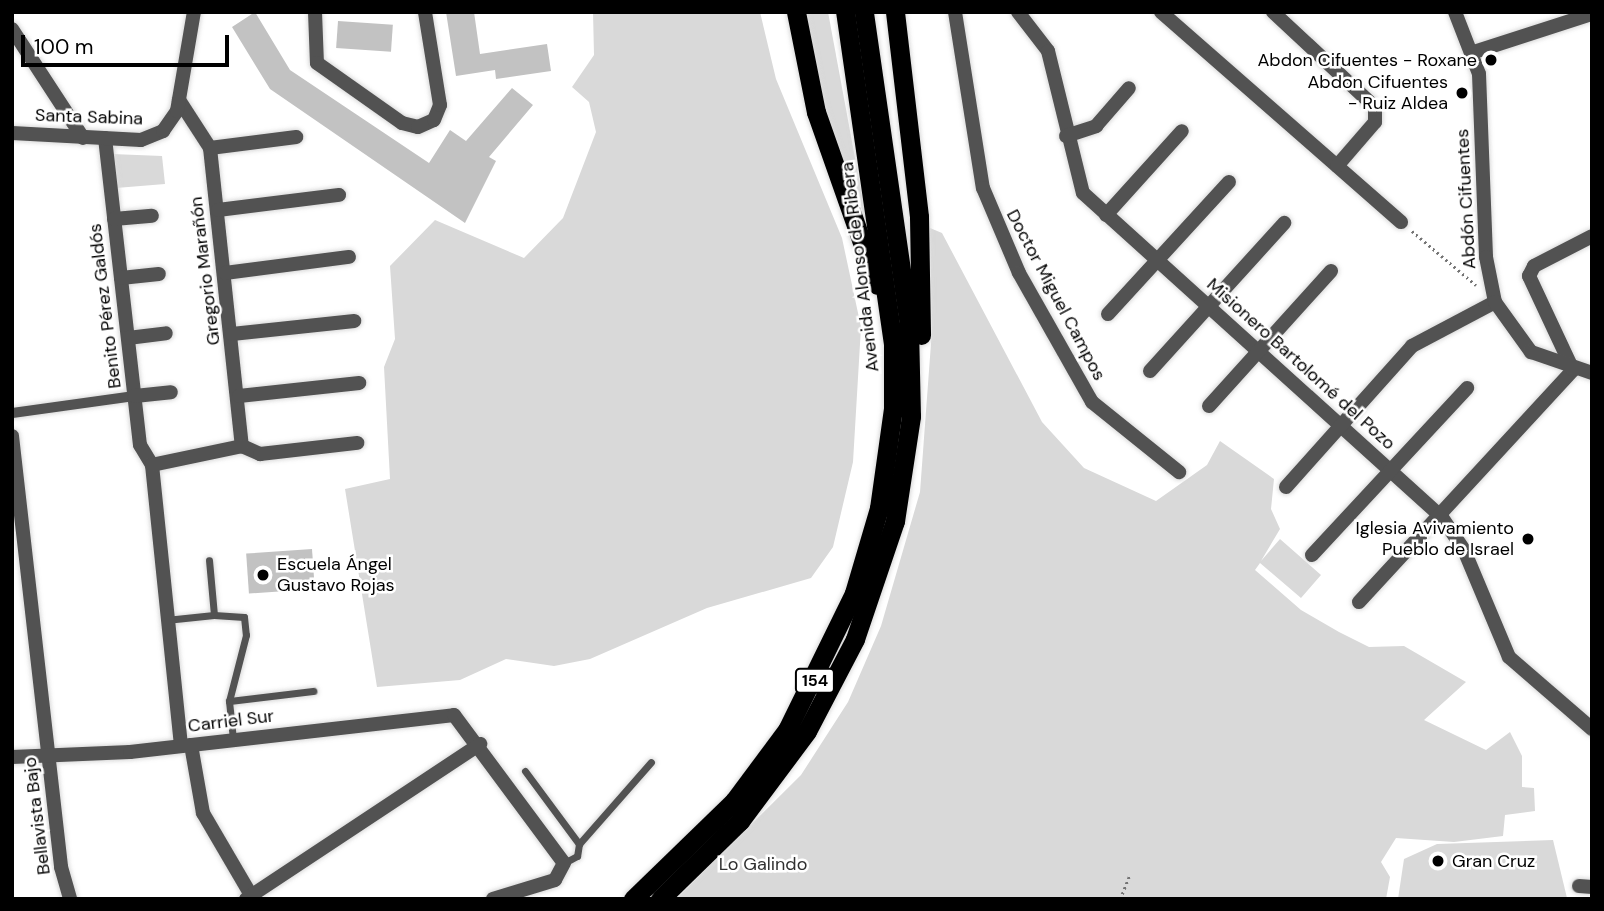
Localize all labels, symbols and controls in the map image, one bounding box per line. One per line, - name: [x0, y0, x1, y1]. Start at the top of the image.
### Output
- scale bar: [24, 21, 233, 65]
- text: 100 m: [34, 33, 94, 61]
- place label: Abdon Cifuentes - Roxane: [1257, 49, 1477, 71]
- marker: Abdon Cifuentes - Roxane: [1483, 52, 1499, 68]
- place label: Abdon Cifuentes - Ruiz Aldea: [1307, 72, 1448, 114]
- marker: Abdon Cifuentes - Ruiz Aldea: [1454, 85, 1470, 101]
- street label: Santa Sabina: [35, 104, 143, 130]
- street label: Abdón Cifuentes: [1452, 128, 1480, 270]
- street label: Avenida Alonso de Ribera: [836, 161, 884, 373]
- street label: Gregorio Marañón: [185, 195, 225, 347]
- street label: Doctor Miguel Campos: [1002, 206, 1110, 384]
- street label: Benito Pérez Galdós: [84, 222, 126, 390]
- street label: Misionero Bartolomé del Pozo: [1202, 274, 1400, 454]
- place label: Iglesia Avivamiento Pueblo de Israel: [1356, 518, 1514, 560]
- marker: Iglesia Avivamiento Pueblo de Israel: [1520, 531, 1536, 547]
- place label: Escuela Ángel Gustavo Rojas: [277, 554, 395, 596]
- marker: Escuela Ángel Gustavo Rojas: [255, 567, 271, 583]
- road number: 154: [794, 668, 836, 694]
- street label: Carriel Sur: [187, 705, 275, 737]
- street label: Bellavista Bajo: [19, 756, 55, 876]
- place label: Gran Cruz: [1452, 850, 1535, 872]
- park label: Lo Galindo: [719, 853, 807, 875]
- marker: Gran Cruz: [1430, 853, 1446, 869]

